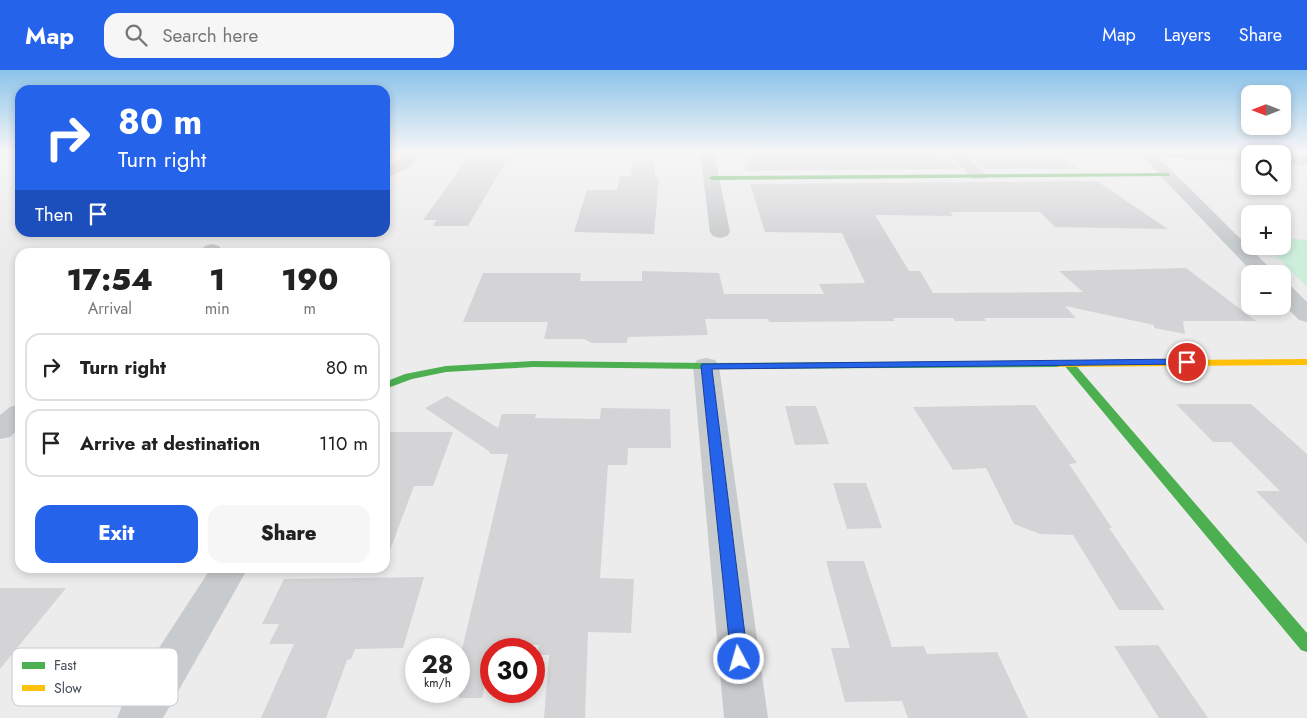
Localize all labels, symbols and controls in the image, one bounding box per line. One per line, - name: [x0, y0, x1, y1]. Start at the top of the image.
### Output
- search box: [104, 13, 454, 58]
- text: Map: [25, 18, 74, 53]
- icon: search: [122, 21, 150, 49]
- text: Search here: [162, 22, 258, 49]
- text: Map: [1102, 22, 1136, 48]
- text: Layers: [1164, 22, 1211, 48]
- text: Share: [1239, 22, 1282, 48]
- north arrow: [1241, 85, 1291, 135]
- map controls: [1241, 85, 1291, 315]
- text: 80 m: [118, 97, 202, 147]
- icon: right: [35, 105, 100, 170]
- text: Turn right: [118, 143, 206, 175]
- button: search: [1241, 145, 1291, 195]
- icon: arrive: [84, 200, 112, 228]
- text: Then: [35, 201, 74, 228]
- button: +: [1241, 205, 1291, 255]
- text: 17:54: [67, 258, 153, 301]
- text: 1: [209, 258, 225, 301]
- text: 190: [281, 258, 338, 301]
- button: −: [1241, 265, 1291, 315]
- text: Arrival: [88, 297, 132, 320]
- text: min: [205, 297, 230, 320]
- text: m: [304, 297, 316, 320]
- pin: [1166, 341, 1208, 383]
- icon: arrive: [1173, 348, 1201, 376]
- icon: right: [37, 353, 65, 381]
- text: Turn right: [80, 354, 166, 381]
- text: 80 m: [326, 354, 368, 381]
- icon: arrive: [37, 429, 65, 457]
- text: Arrive at destination: [80, 430, 260, 457]
- text: 110 m: [319, 430, 368, 457]
- button: Exit: [35, 505, 198, 563]
- button: Share: [208, 505, 370, 563]
- position arrow: [712, 632, 764, 684]
- speed limit sign: 30: [480, 638, 545, 703]
- text: 28: [421, 646, 454, 682]
- legend: [12, 648, 178, 706]
- text: Fast: [54, 655, 77, 675]
- text: km/h: [424, 674, 451, 692]
- text: Slow: [54, 678, 82, 698]

